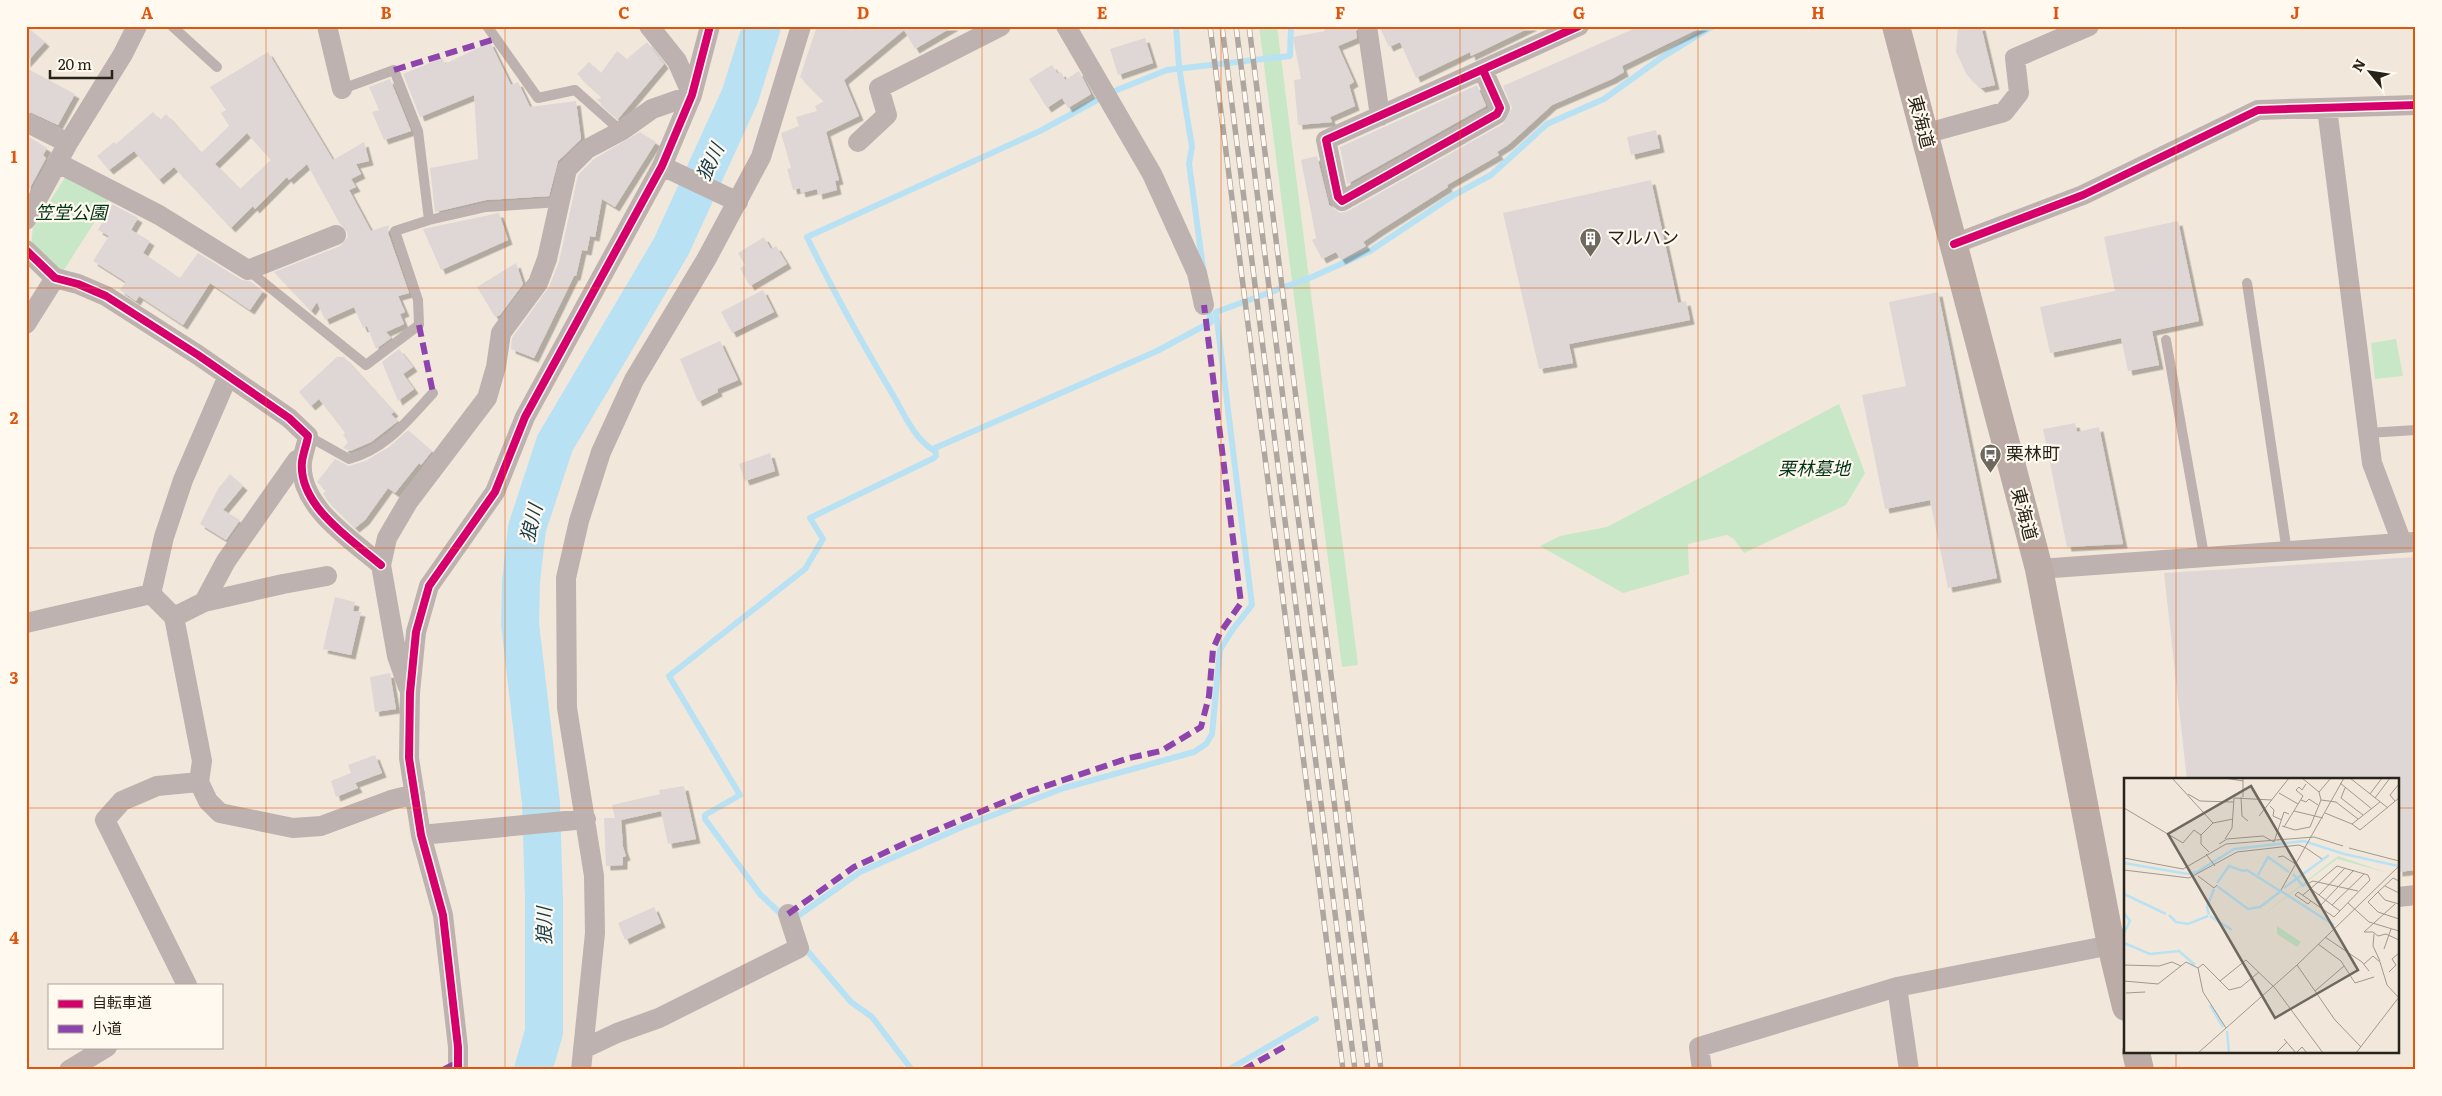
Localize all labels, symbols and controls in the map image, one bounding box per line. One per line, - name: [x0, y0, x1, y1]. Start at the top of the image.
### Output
- text: A: [141, 0, 153, 24]
- text: B: [380, 0, 392, 24]
- text: C: [618, 0, 630, 24]
- text: D: [857, 0, 869, 24]
- text: E: [1097, 0, 1108, 24]
- text: F: [1335, 0, 1345, 24]
- text: G: [1573, 0, 1585, 24]
- text: H: [1811, 0, 1825, 24]
- text: I: [2053, 0, 2059, 24]
- text: J: [2290, 0, 2300, 24]
- scale bar: [50, 48, 112, 80]
- north arrow: [2344, 48, 2394, 98]
- text: 20 m: [58, 52, 92, 75]
- text: N: [2346, 55, 2370, 75]
- street label: 東海道: [1902, 92, 1942, 151]
- water label: 狼川: [688, 137, 731, 185]
- text: 1: [11, 144, 18, 168]
- park label: 笠堂公園: [35, 198, 110, 225]
- place label: マルハン: [1607, 223, 1679, 250]
- building icon: マルハン: [1579, 226, 1603, 257]
- text: 2: [10, 405, 19, 429]
- place label: 栗林町: [2006, 439, 2060, 466]
- bus stop icon: 栗林町: [1978, 442, 2002, 473]
- park label: 栗林墓地: [1778, 454, 1852, 481]
- street label: 東海道: [2005, 484, 2045, 543]
- water label: 狼川: [512, 499, 549, 545]
- text: 3: [10, 665, 19, 689]
- inset map: [2124, 778, 2400, 1054]
- water label: 狼川: [529, 905, 557, 945]
- text: 4: [9, 925, 19, 949]
- legend: [48, 984, 222, 1048]
- text: 自転車道: [92, 990, 152, 1013]
- text: 小道: [92, 1016, 122, 1039]

